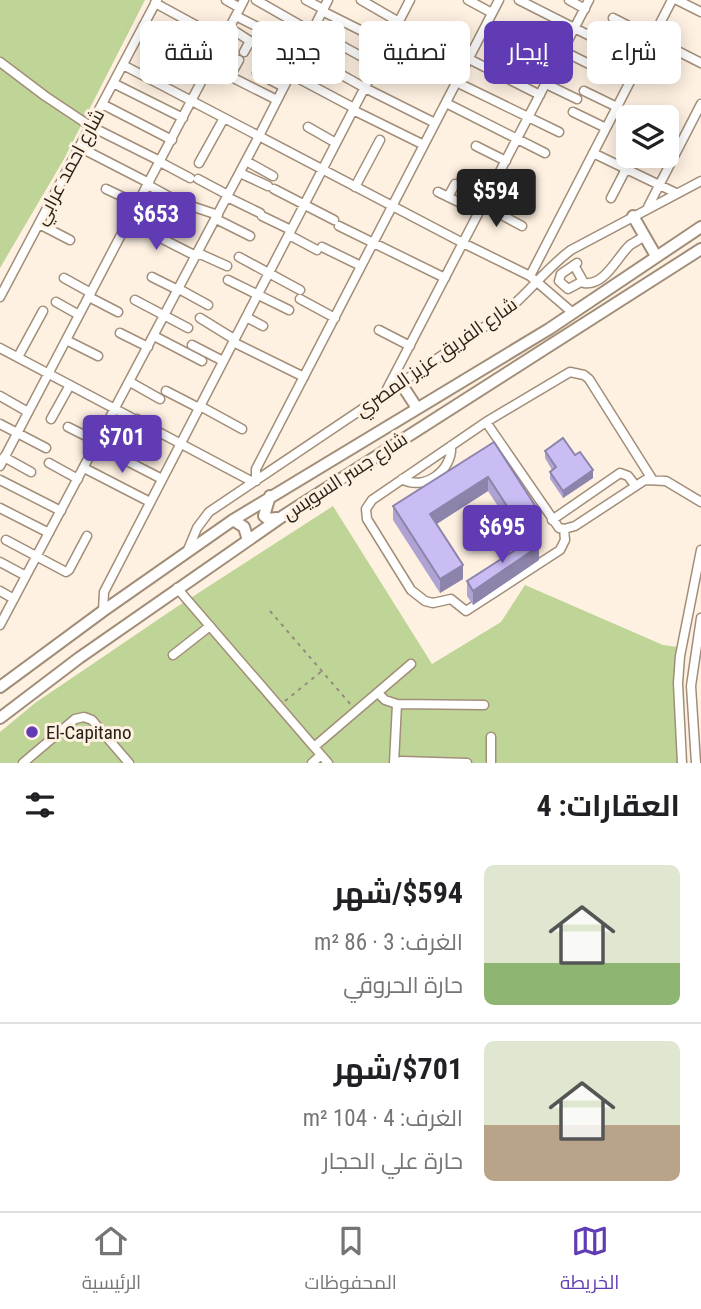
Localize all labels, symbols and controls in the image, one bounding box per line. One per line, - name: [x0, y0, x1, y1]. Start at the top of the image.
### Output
- chip: شقة: [140, 21, 238, 84]
- chip: جديد: [252, 21, 345, 84]
- chip: تصفية: [359, 21, 470, 84]
- chip: إيجار: [484, 21, 573, 84]
- chip: شراء: [587, 21, 681, 84]
- street label: شارع احمد عرابي: [29, 105, 112, 230]
- map controls: [616, 105, 679, 168]
- button: layers: [616, 105, 679, 168]
- pin: $594: [455, 170, 537, 229]
- text: $594: [473, 178, 519, 205]
- pin: $653: [115, 192, 197, 252]
- text: $653: [133, 201, 179, 228]
- street label: شارع الفريق عزيز المصري: [351, 292, 523, 424]
- pin: $701: [81, 416, 163, 475]
- text: $701: [99, 424, 145, 451]
- street label: شارع جسر السويس: [278, 427, 413, 527]
- pin: $695: [461, 505, 543, 565]
- text: $695: [479, 514, 525, 541]
- place label: El-Capitano: [46, 721, 132, 744]
- marker: El-Capitano: [24, 724, 40, 740]
- icon: filters: [21, 786, 59, 824]
- text: العقارات: 4: [536, 788, 680, 823]
- text: $594/شهر: [334, 875, 463, 910]
- icon: home: [540, 893, 624, 977]
- text: الغرف: 3 · 86 m²: [314, 929, 463, 956]
- text: حارة الحروقي: [343, 972, 463, 999]
- text: $701/شهر: [334, 1051, 463, 1086]
- icon: home: [540, 1069, 624, 1153]
- text: الغرف: 4 · 104 m²: [303, 1105, 463, 1132]
- text: حارة علي الحجار: [323, 1148, 463, 1175]
- tab: الرئيسية: [82, 1222, 141, 1300]
- tab: المحفوظات: [304, 1222, 397, 1300]
- tab: الخريطة: [560, 1222, 619, 1300]

